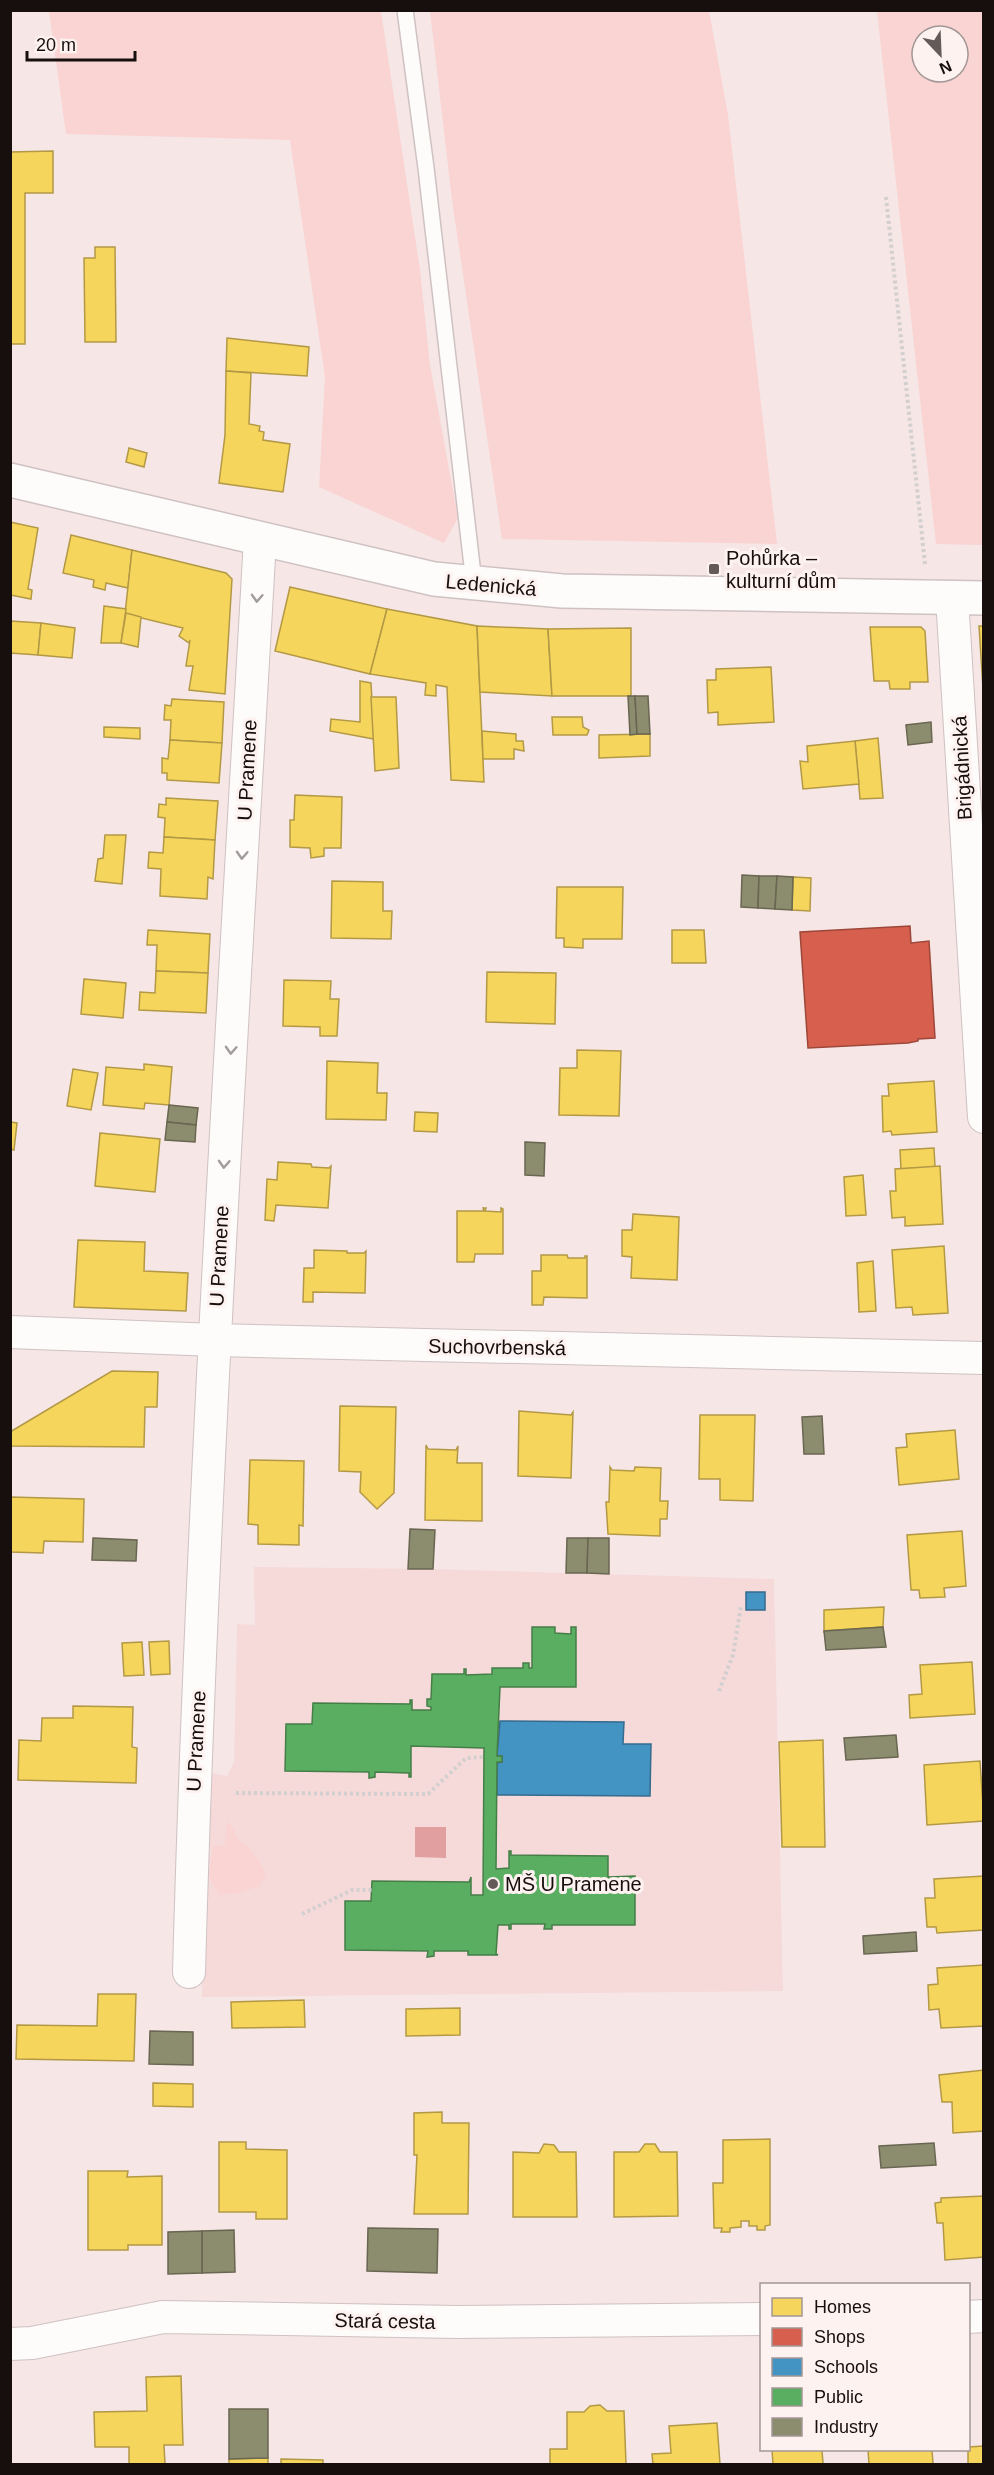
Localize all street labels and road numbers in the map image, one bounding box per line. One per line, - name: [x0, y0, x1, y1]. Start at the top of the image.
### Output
- street label: Ledenická: [445, 570, 538, 600]
- street label: Brigádnická: [948, 714, 976, 821]
- street label: U Pramene: [233, 719, 261, 821]
- street label: U Pramene: [205, 1205, 233, 1307]
- street label: Suchovrbenská: [428, 1335, 567, 1359]
- street label: U Pramene: [182, 1690, 210, 1792]
- street label: Stará cesta: [334, 2309, 437, 2333]

